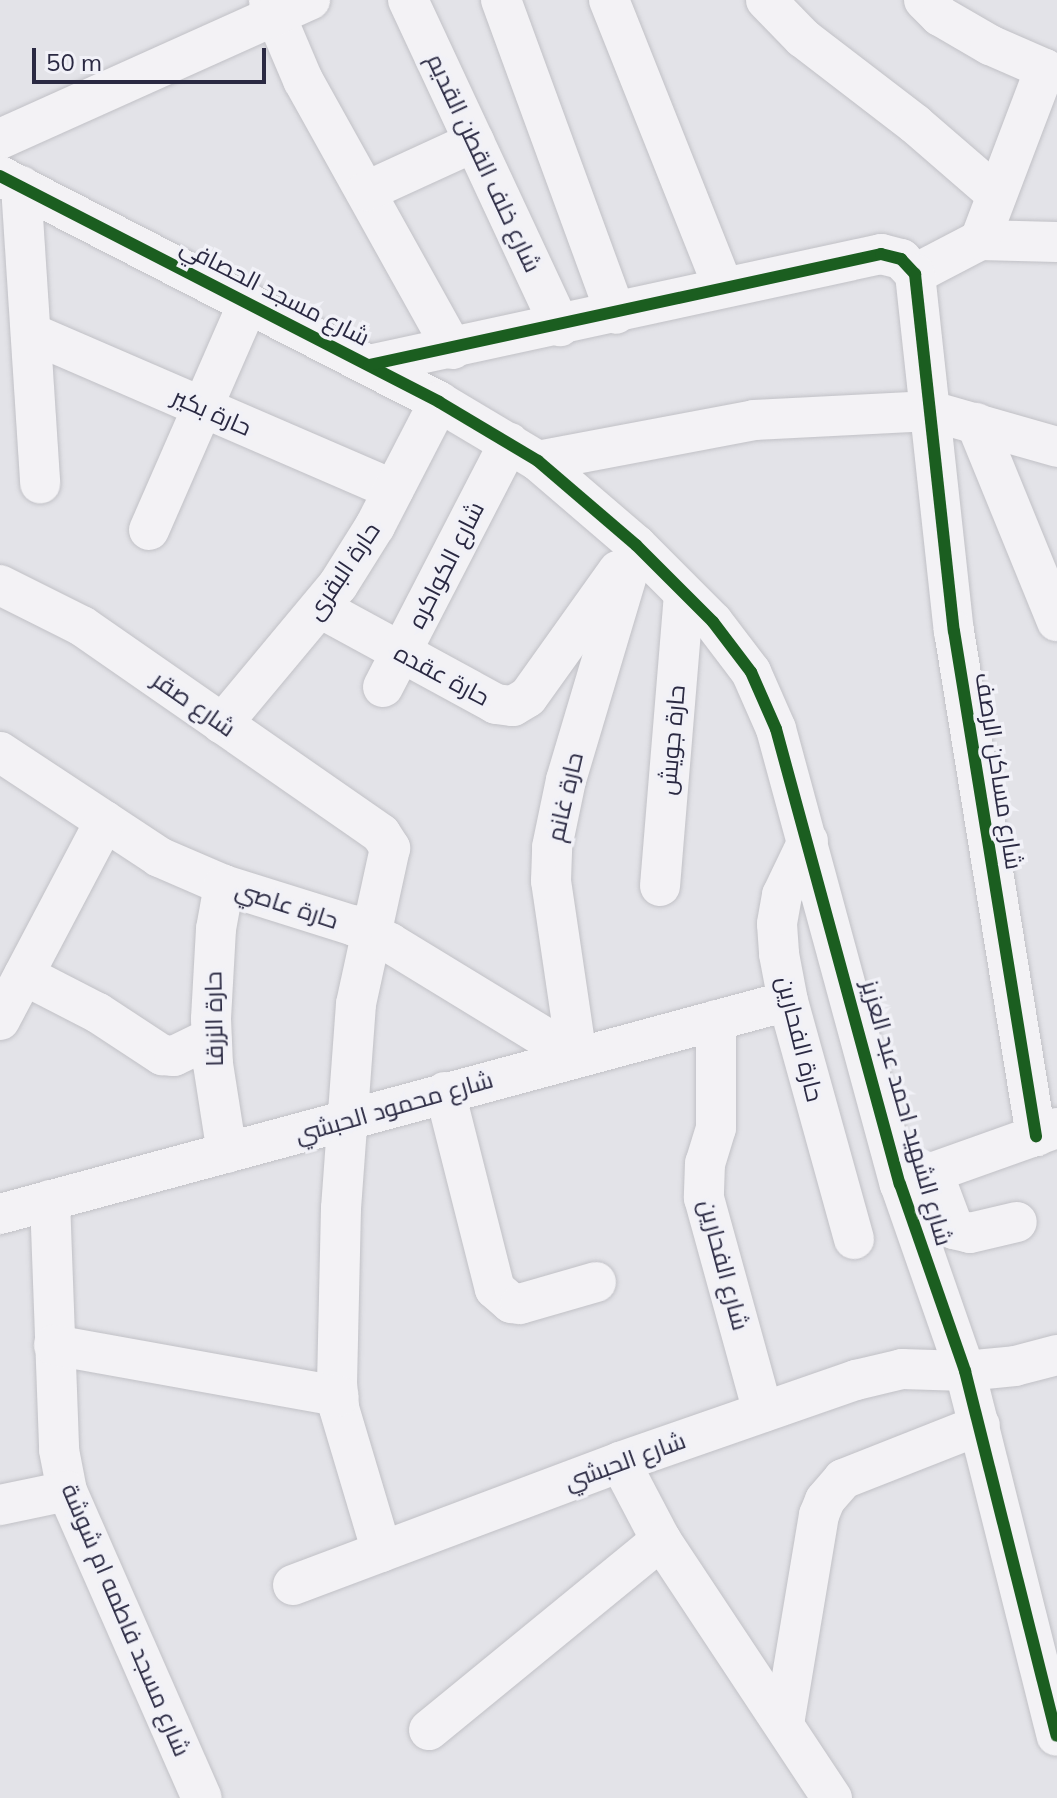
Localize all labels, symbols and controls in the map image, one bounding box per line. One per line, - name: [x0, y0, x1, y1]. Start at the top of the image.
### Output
- scale bar: [36, 32, 270, 82]
- text: 50 m: [46, 47, 102, 77]
- street label: شارع خلف القطن القديم: [421, 49, 547, 277]
- street label: شارع مسجد الحصافي: [176, 232, 374, 352]
- street label: حارة بكير: [168, 382, 256, 442]
- street label: شارع الكواكره: [402, 497, 490, 633]
- street label: حارة البقرى: [300, 517, 386, 625]
- street label: حارة عقده: [390, 638, 494, 712]
- street label: شارع صقر: [147, 665, 241, 743]
- street label: شارع مساكن الرصف: [969, 670, 1029, 872]
- street label: حارة جويش: [653, 684, 691, 796]
- street label: حارة غانم: [541, 750, 589, 844]
- street label: حارة عاصي: [232, 875, 342, 935]
- street label: حارة الزرقا: [199, 971, 229, 1067]
- street label: حارة الفحارين: [771, 973, 829, 1105]
- street label: شارع الشهيد احمد عبد العزيز: [855, 977, 959, 1249]
- street label: شارع محمود الحبشي: [292, 1065, 496, 1149]
- street label: شارع الفحارين: [693, 1197, 755, 1333]
- street label: شارع الحبشي: [560, 1426, 690, 1496]
- street label: شارع مسجد فاطمه ام شوشة: [55, 1479, 197, 1761]

